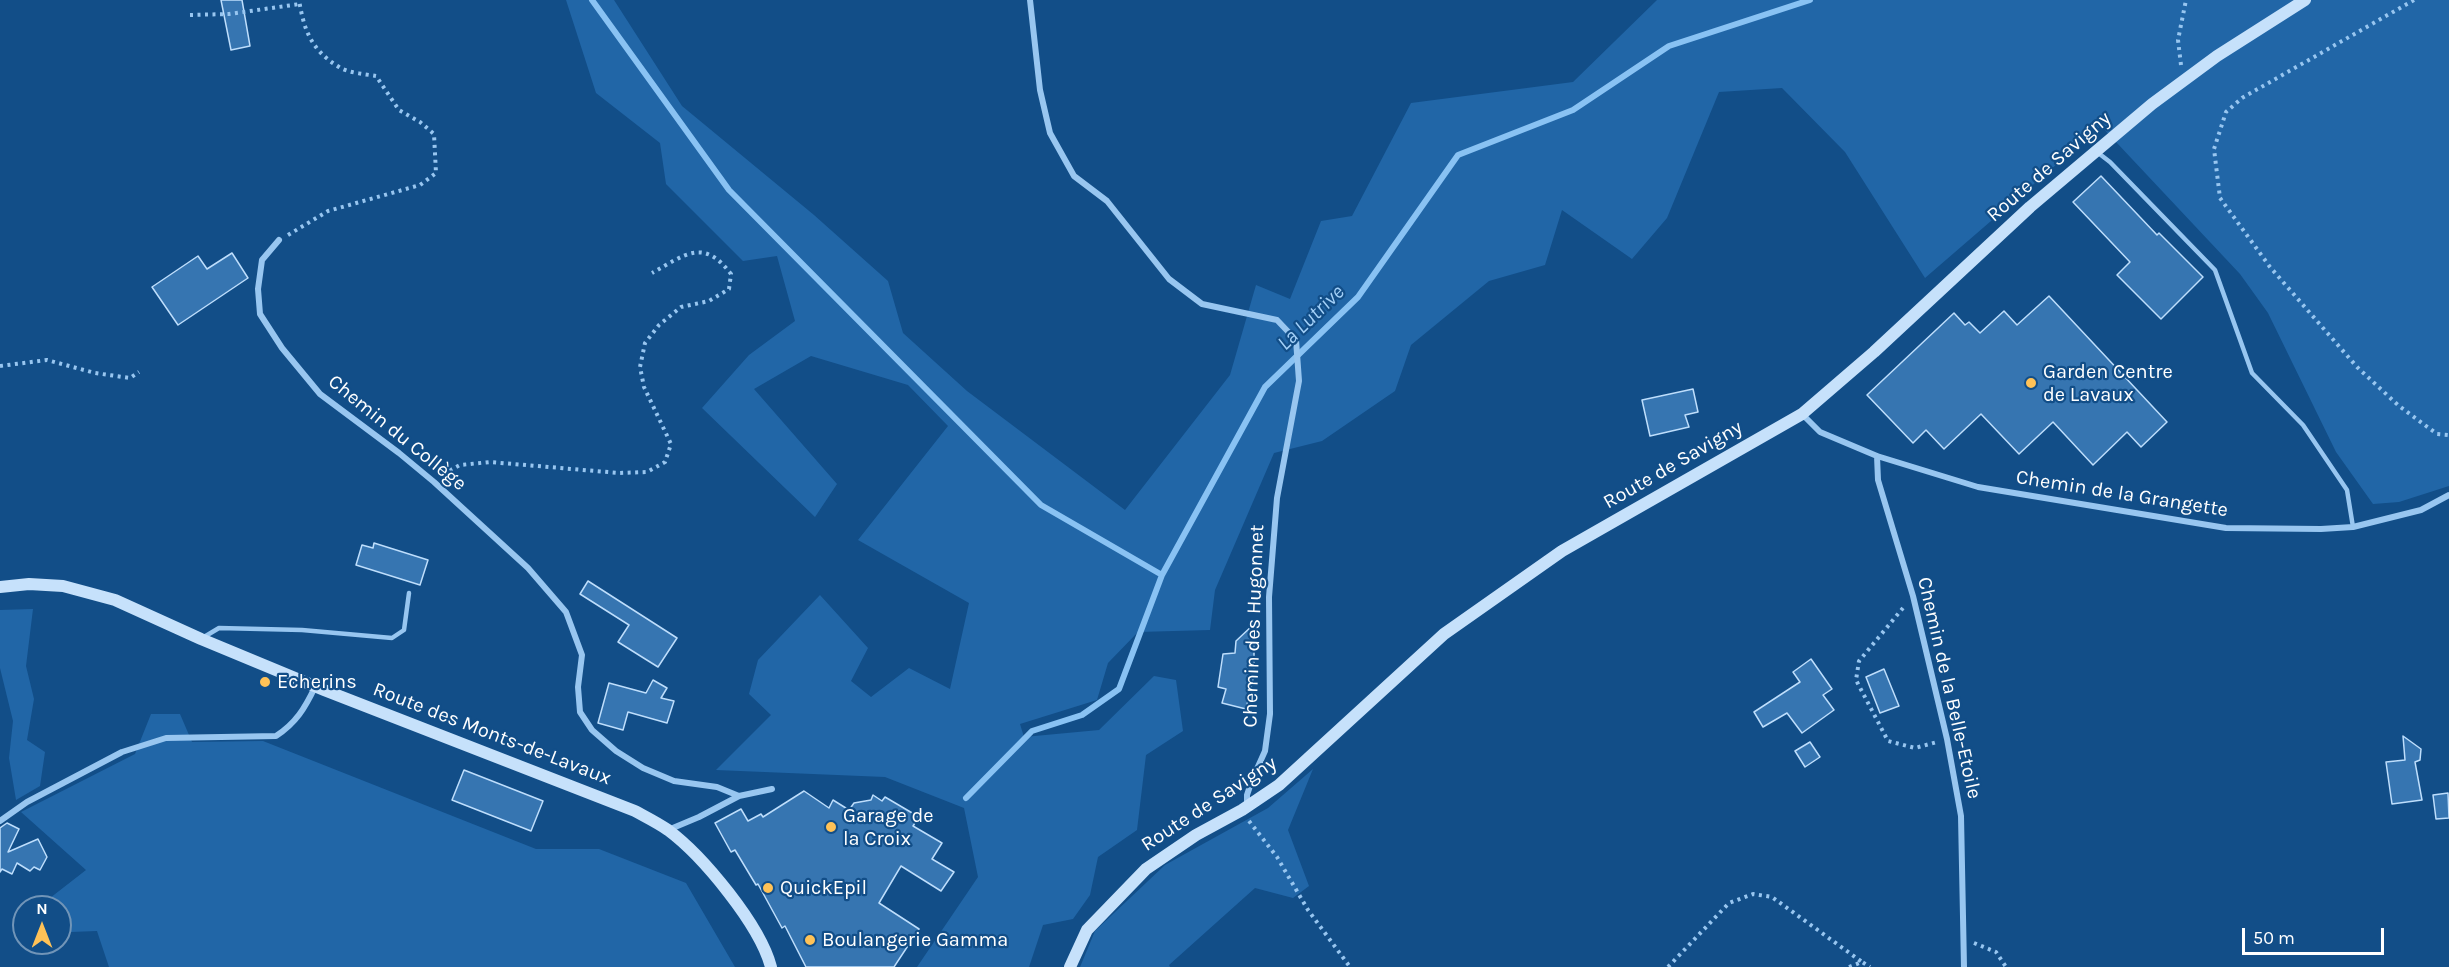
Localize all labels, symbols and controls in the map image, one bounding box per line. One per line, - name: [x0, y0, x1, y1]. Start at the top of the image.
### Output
- street label: Route de Savigny: [1982, 107, 2116, 227]
- water label: La Lutrive: [1272, 280, 1350, 356]
- place label: Garden Centre de Lavaux: [2043, 360, 2173, 407]
- street label: Chemin du Collège: [323, 370, 471, 496]
- marker: Garden Centre de Lavaux: [2024, 376, 2038, 390]
- street label: Route de Savigny: [1599, 415, 1747, 515]
- street label: Chemin de la Grangette: [2014, 465, 2230, 523]
- street label: Chemin des Hugonnet: [1238, 524, 1270, 728]
- street label: Chemin de la Belle-Etoile: [1912, 575, 1986, 801]
- place label: Echerins: [277, 670, 357, 694]
- marker: Echerins: [258, 675, 272, 689]
- street label: Route des Monts-de-Lavaux: [370, 677, 614, 791]
- street label: Route de Savigny: [1137, 751, 1281, 857]
- place label: Garage de la Croix: [843, 804, 934, 851]
- marker: Garage de la Croix: [824, 820, 838, 834]
- place label: QuickEpil: [780, 876, 867, 900]
- marker: QuickEpil: [761, 881, 775, 895]
- north arrow: [12, 895, 72, 955]
- text: N: [36, 899, 48, 918]
- scale bar: [2245, 916, 2388, 954]
- text: 50 m: [2253, 927, 2295, 949]
- place label: Boulangerie Gamma: [822, 928, 1008, 952]
- marker: Boulangerie Gamma: [803, 933, 817, 947]

